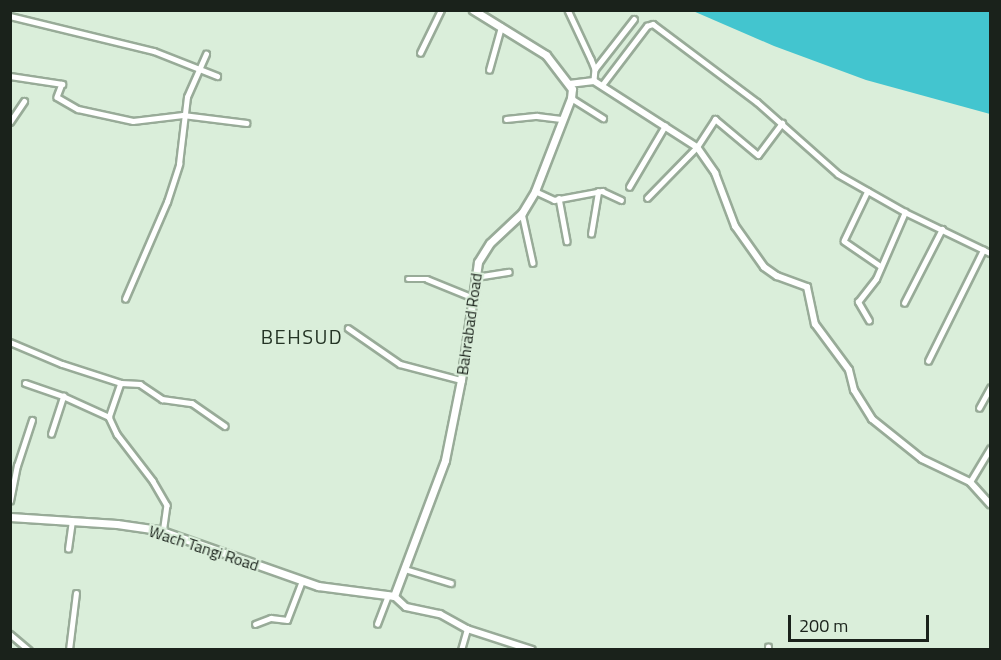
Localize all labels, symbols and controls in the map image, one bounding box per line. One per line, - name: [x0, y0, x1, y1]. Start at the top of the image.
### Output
- street label: Bahrabad Road: [452, 272, 486, 376]
- district label: BEHSUD: [261, 324, 343, 348]
- street label: Wach Tangi Road: [147, 521, 261, 575]
- scale bar: [791, 603, 932, 641]
- text: 200 m: [799, 612, 848, 639]

